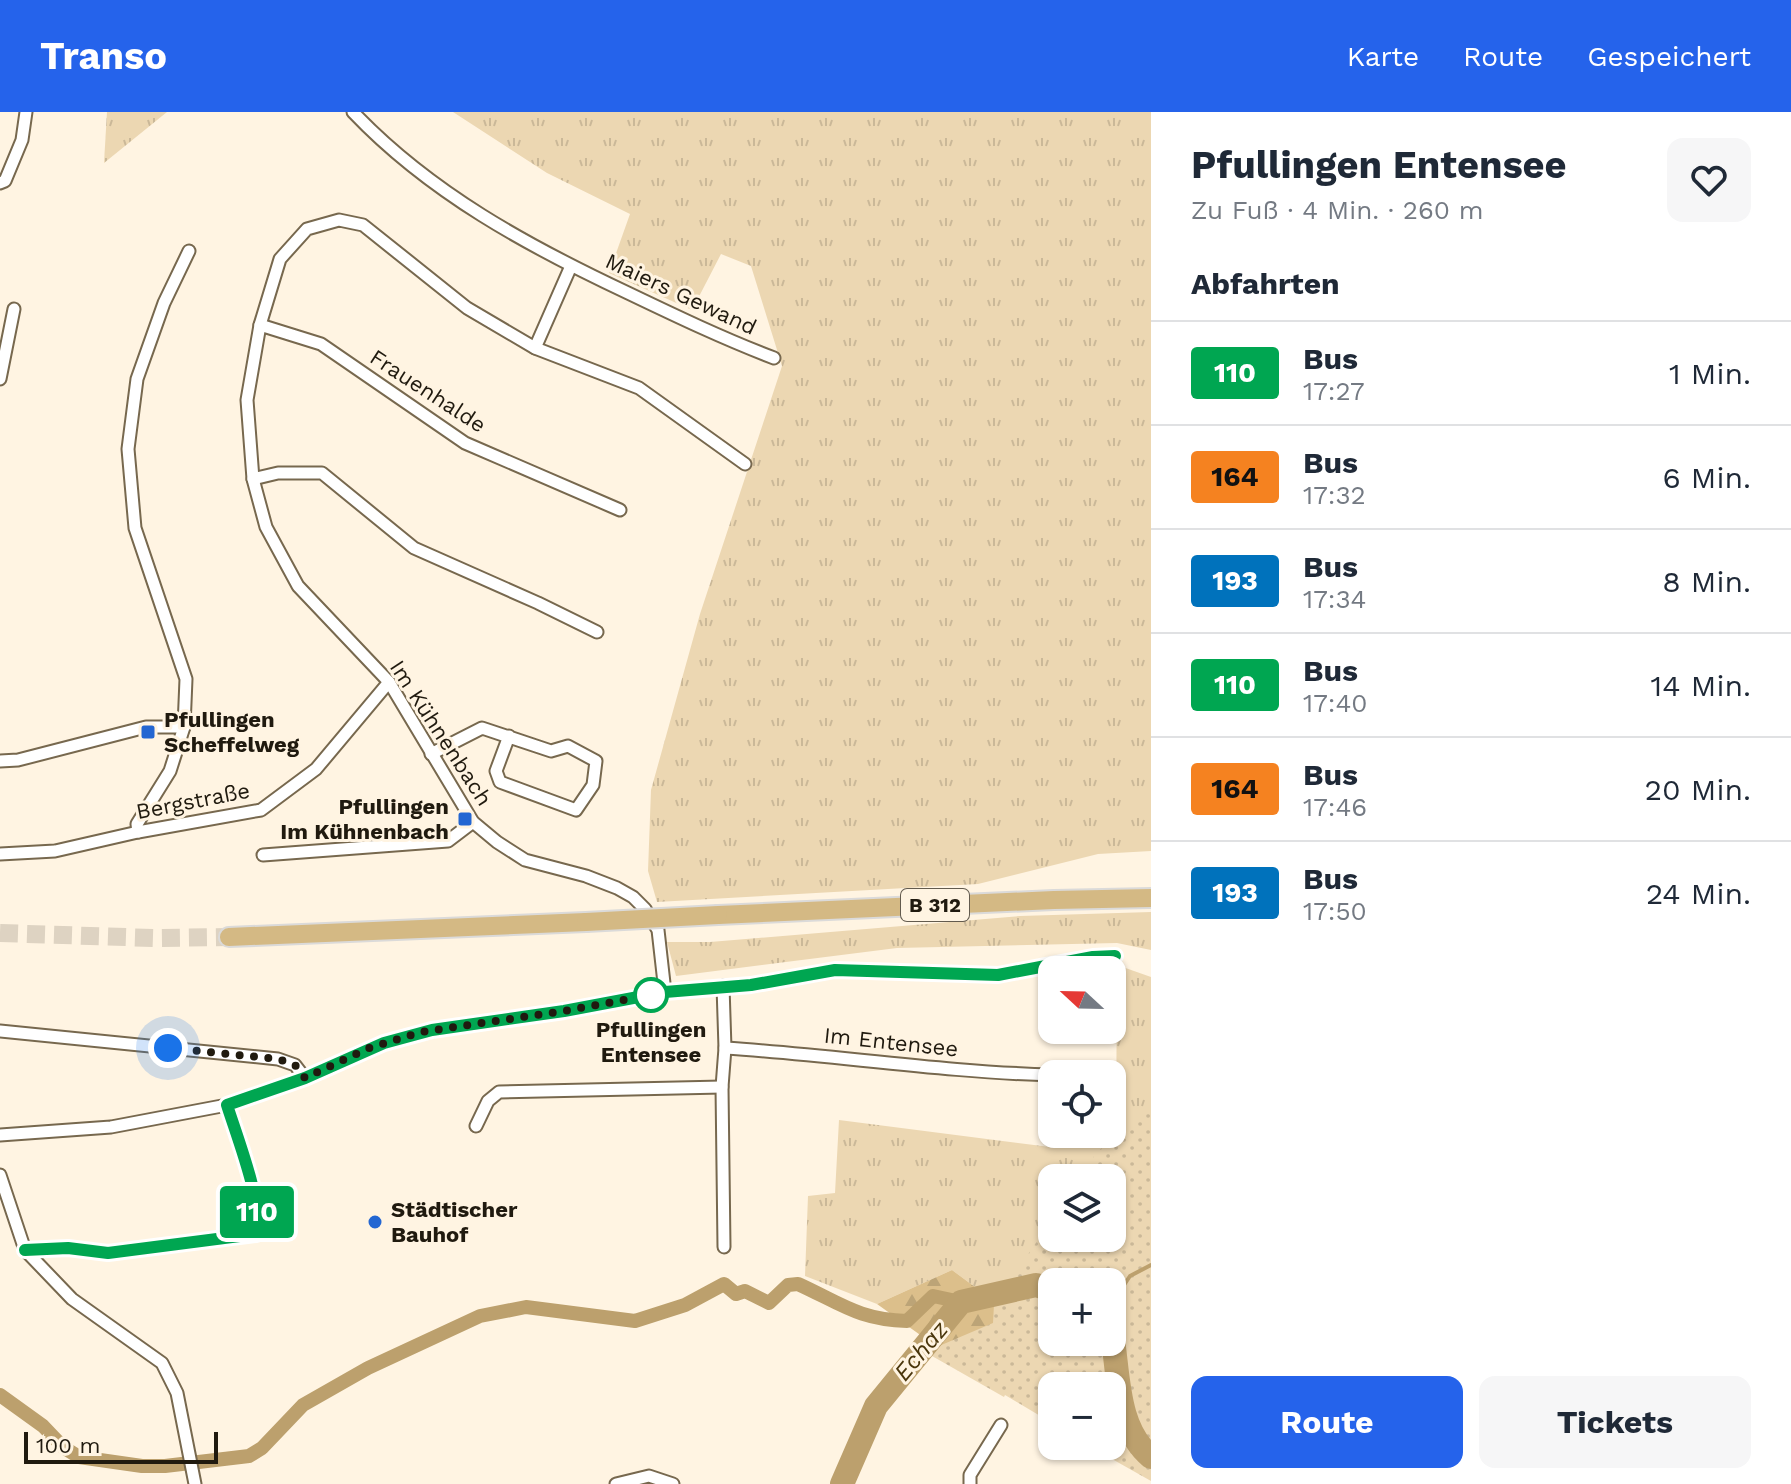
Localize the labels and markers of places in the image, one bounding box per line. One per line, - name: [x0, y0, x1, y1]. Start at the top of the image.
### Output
- place label: Pfullingen Scheffelweg: [164, 707, 300, 757]
- marker: Pfullingen Scheffelweg: [139, 723, 157, 741]
- place label: Pfullingen Im Kühnenbach: [280, 794, 449, 844]
- marker: Pfullingen Im Kühnenbach: [456, 810, 474, 828]
- marker: Pfullingen Entensee: [634, 978, 668, 1012]
- place label: Pfullingen Entensee: [596, 1017, 706, 1067]
- place label: Städtischer Bauhof: [391, 1197, 518, 1247]
- marker: Städtischer Bauhof: [366, 1213, 384, 1231]

